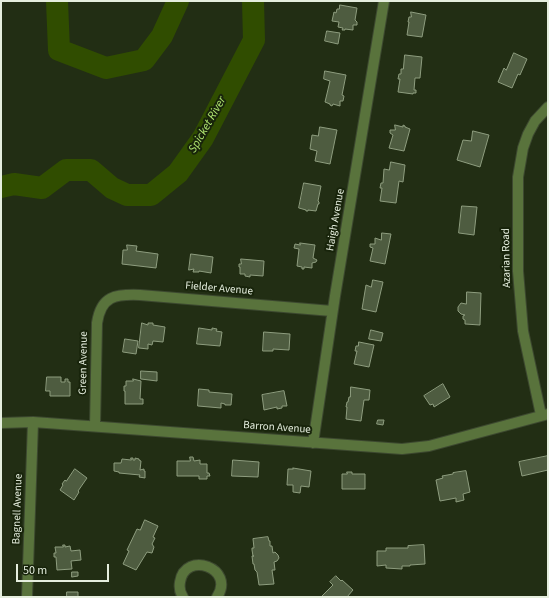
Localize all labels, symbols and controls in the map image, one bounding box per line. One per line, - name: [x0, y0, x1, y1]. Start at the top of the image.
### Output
- water label: Spicket River: [186, 94, 230, 156]
- street label: Haigh Avenue: [324, 188, 348, 252]
- street label: Azarian Road: [500, 228, 514, 288]
- street label: Fielder Avenue: [185, 279, 253, 299]
- street label: Green Avenue: [77, 331, 91, 395]
- street label: Barron Avenue: [243, 419, 311, 437]
- street label: Bagnell Avenue: [10, 473, 26, 545]
- scale bar: [18, 556, 111, 582]
- text: 50 m: [23, 562, 47, 579]

